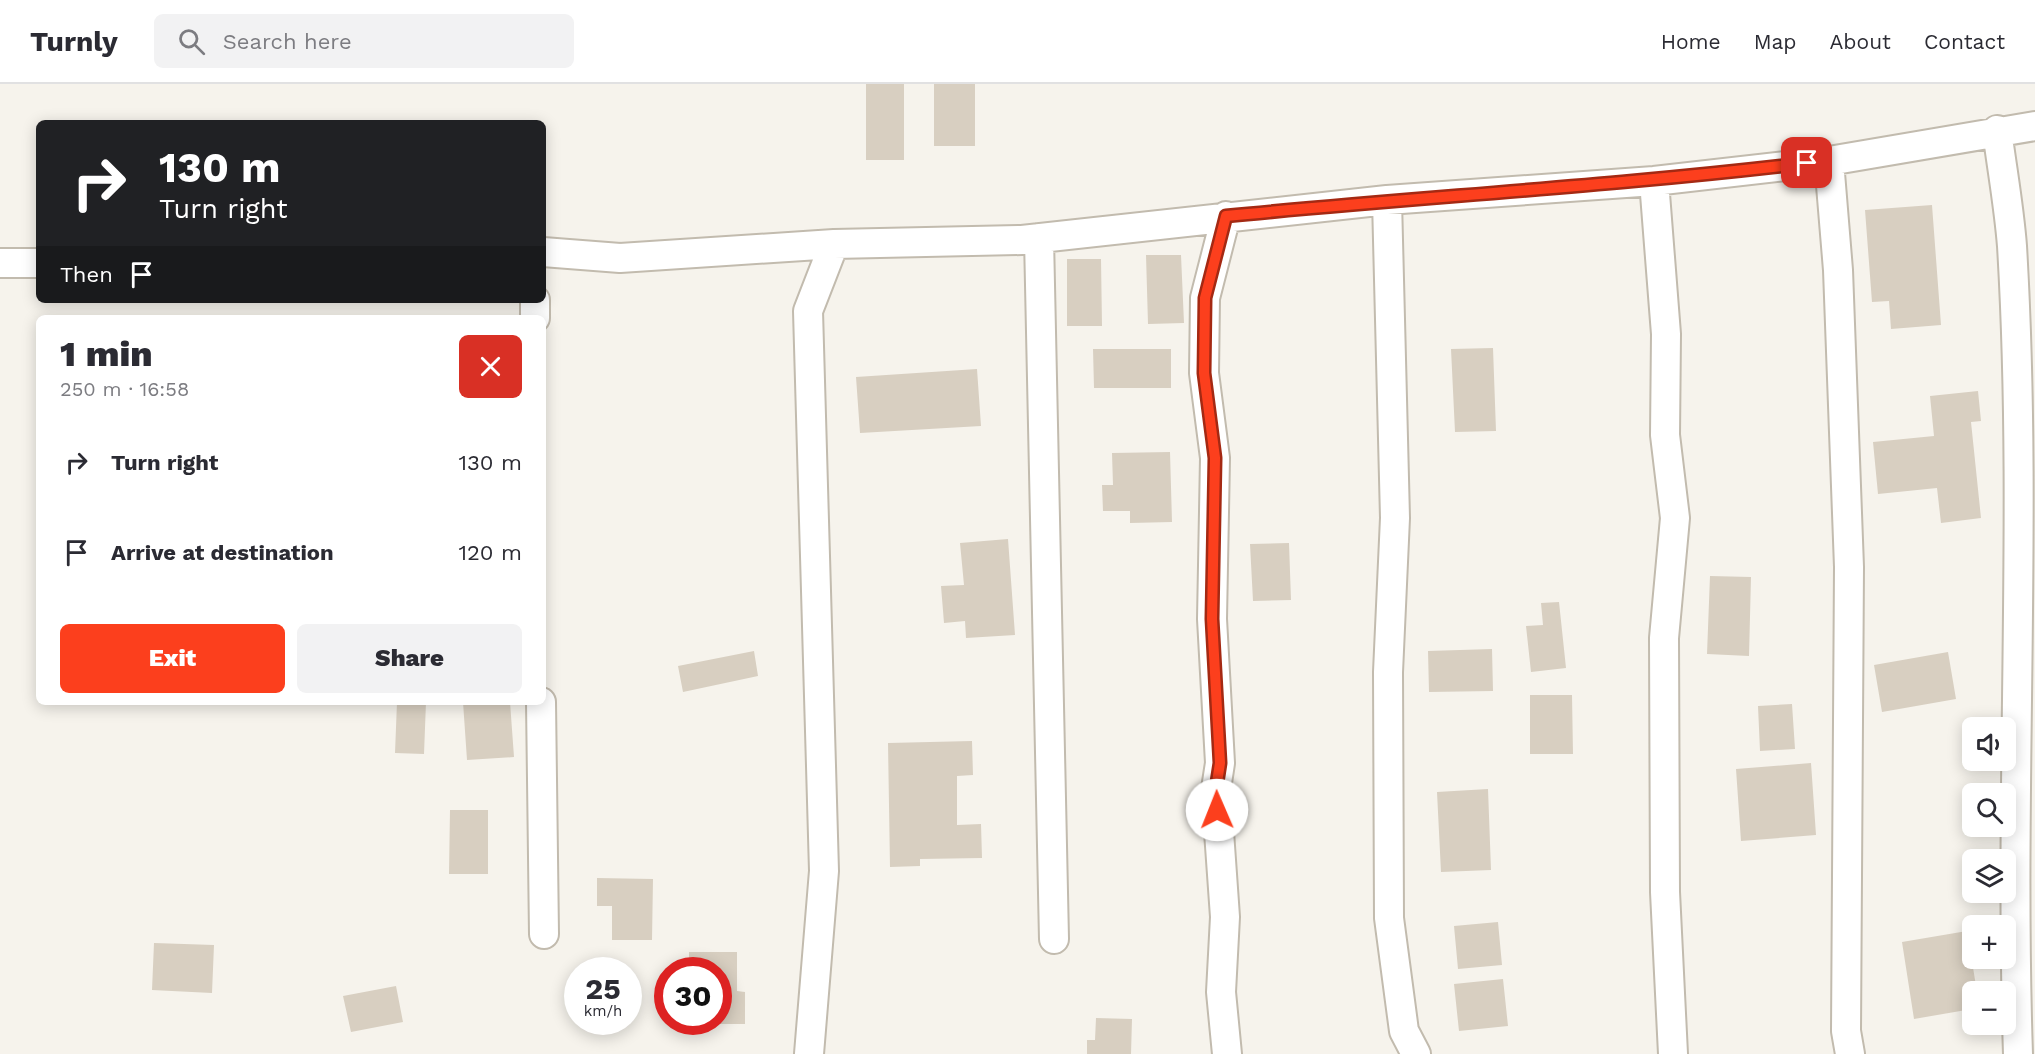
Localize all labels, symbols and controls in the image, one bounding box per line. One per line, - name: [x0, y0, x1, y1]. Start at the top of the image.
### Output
- search box: [154, 14, 574, 68]
- text: Turnly: [30, 25, 118, 58]
- icon: search: [175, 25, 208, 58]
- text: Search here: [223, 29, 352, 54]
- text: Home: [1661, 29, 1721, 54]
- text: Map: [1754, 29, 1797, 54]
- text: About: [1830, 29, 1891, 54]
- text: Contact: [1924, 29, 2005, 54]
- pin: [1781, 137, 1832, 188]
- text: 130 m: [159, 143, 281, 192]
- icon: right: [60, 144, 138, 222]
- icon: arrive: [1790, 146, 1823, 179]
- text: Turn right: [159, 193, 288, 225]
- icon: arrive: [125, 258, 158, 291]
- text: Then: [60, 262, 113, 287]
- text: 1 min: [60, 333, 153, 375]
- button: close: [459, 335, 522, 398]
- text: 250 m · 16:58: [60, 377, 189, 401]
- icon: right: [60, 446, 93, 479]
- text: Turn right: [111, 450, 218, 475]
- text: 130 m: [458, 450, 522, 475]
- icon: arrive: [60, 536, 93, 569]
- text: Arrive at destination: [111, 540, 334, 565]
- text: 120 m: [458, 540, 522, 565]
- button: Exit: [60, 624, 285, 693]
- button: Share: [297, 624, 522, 693]
- map controls: [1962, 717, 2016, 1035]
- button: sound: [1962, 717, 2016, 771]
- position arrow: [1185, 778, 1249, 842]
- button: search: [1962, 783, 2016, 837]
- button: layers: [1962, 849, 2016, 903]
- button: +: [1962, 915, 2016, 969]
- speed limit sign: 30: [654, 957, 732, 1035]
- text: 25: [585, 971, 621, 1006]
- button: −: [1962, 981, 2016, 1035]
- text: km/h: [584, 1002, 622, 1020]

